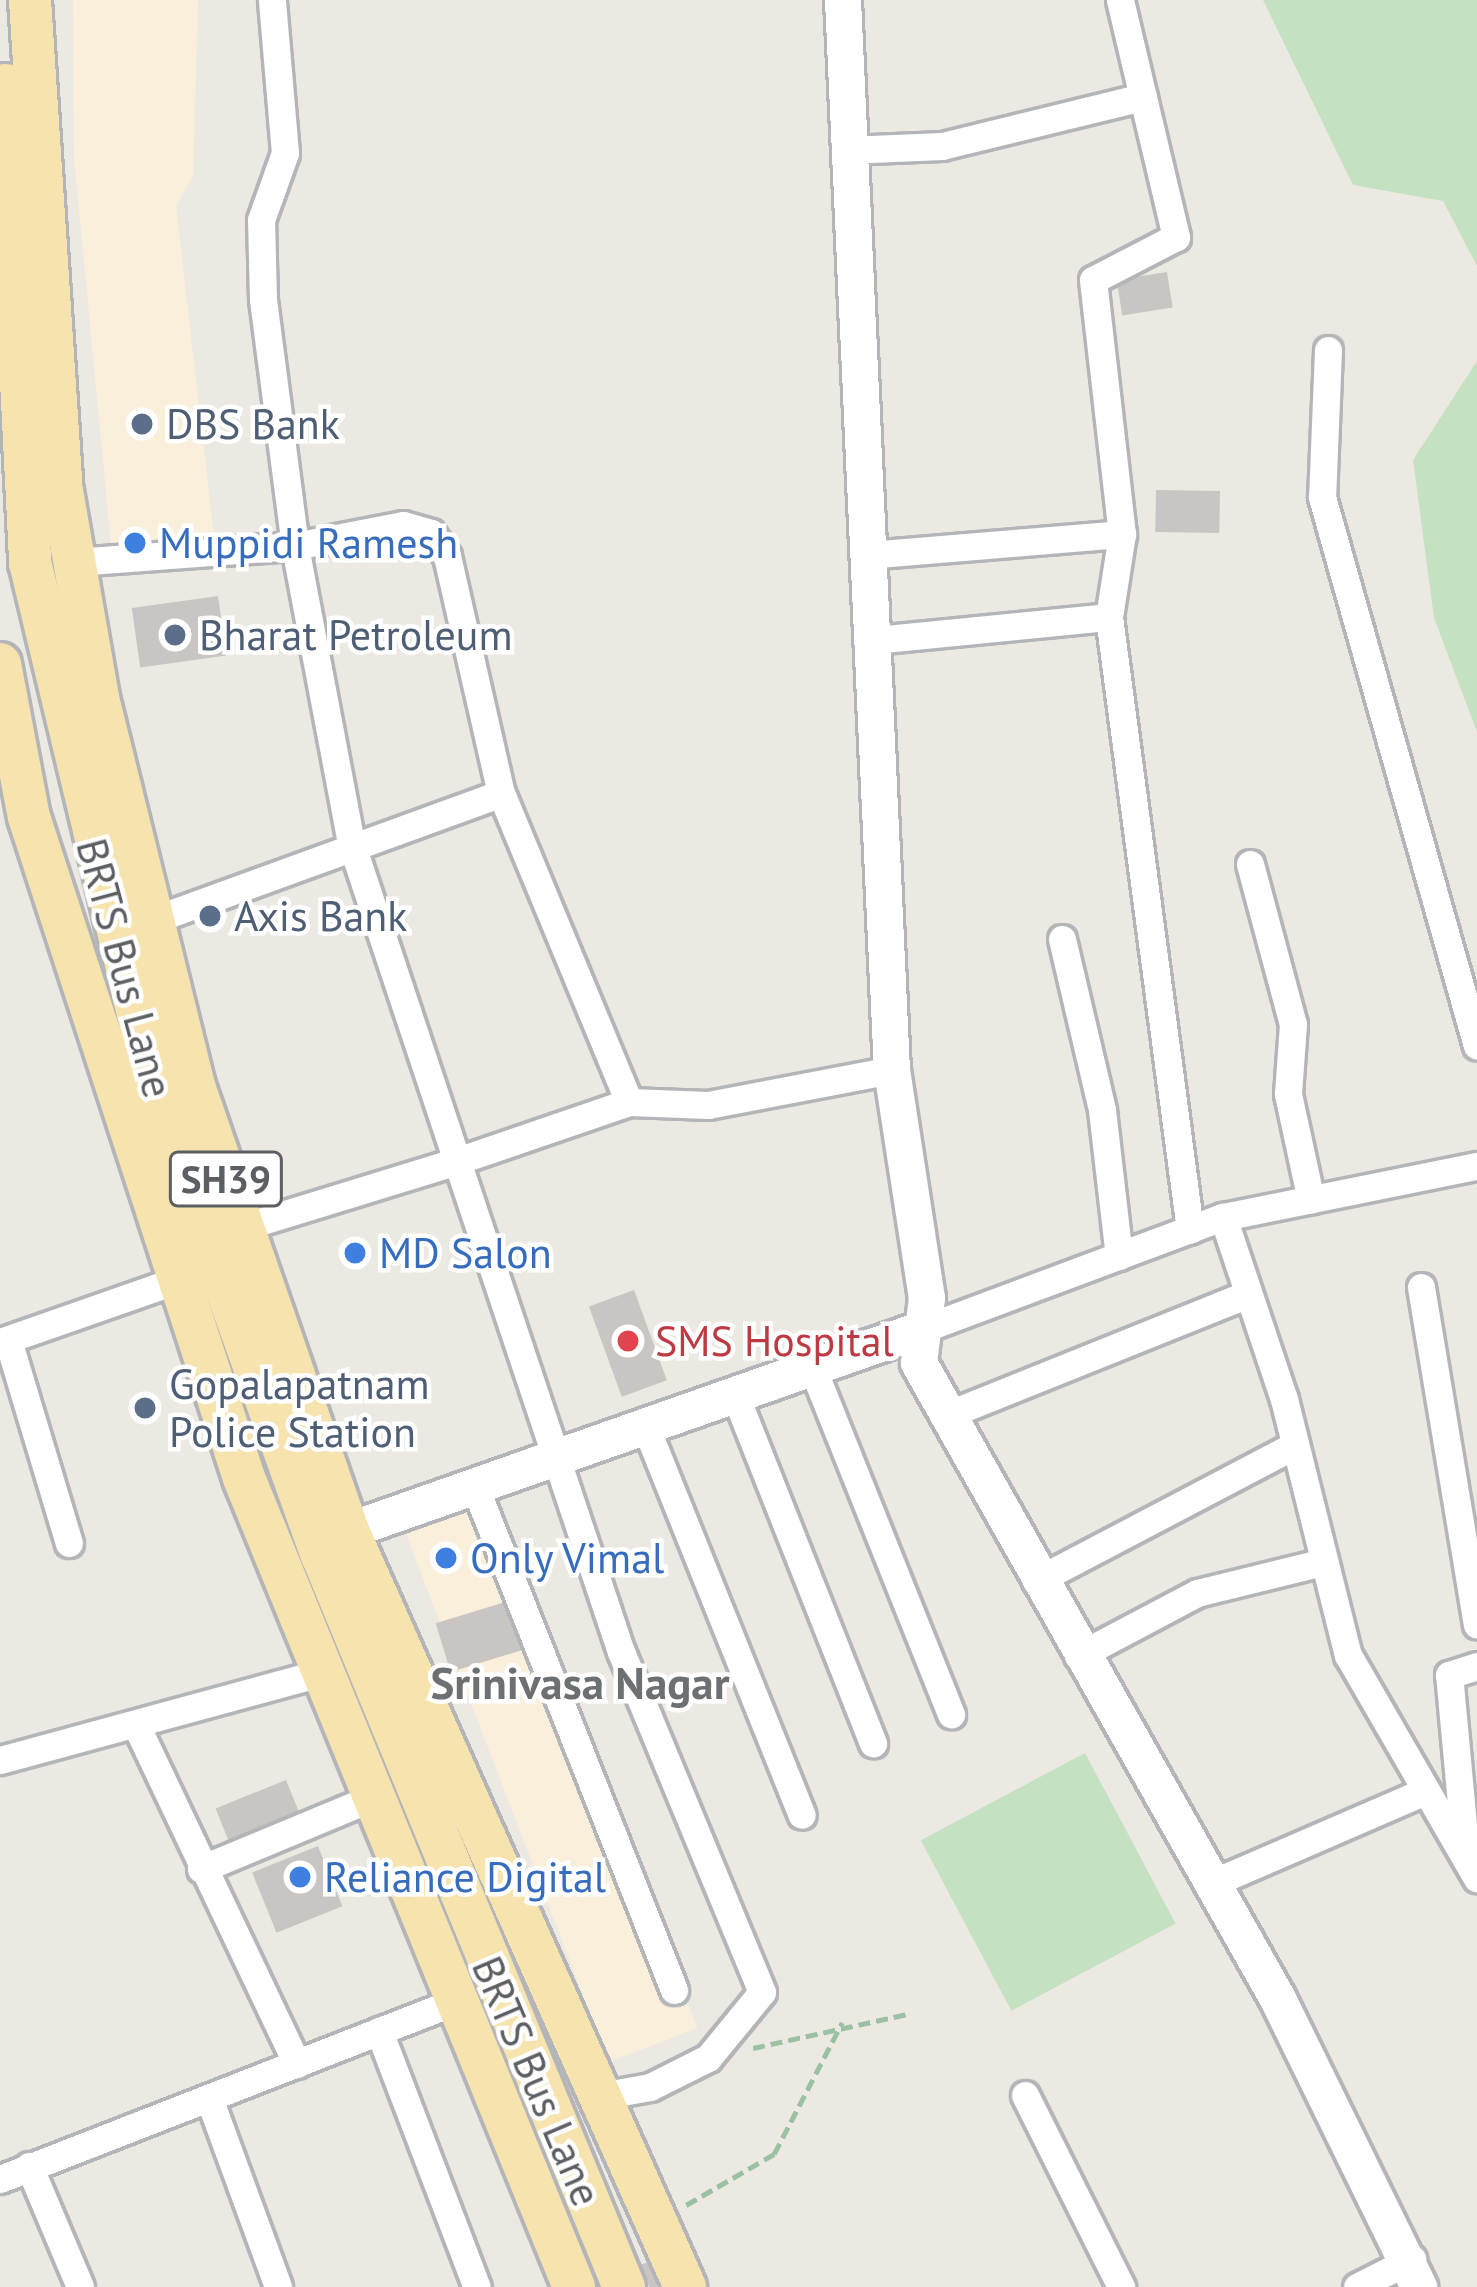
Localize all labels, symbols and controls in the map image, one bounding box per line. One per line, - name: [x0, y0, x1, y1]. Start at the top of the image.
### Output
- place label: DBS Bank: [166, 399, 340, 449]
- marker: DBS Bank: [129, 411, 155, 437]
- place label: Muppidi Ramesh: [159, 518, 458, 568]
- marker: Muppidi Ramesh: [122, 530, 148, 556]
- place label: Bharat Petroleum: [199, 610, 513, 660]
- marker: Bharat Petroleum: [162, 622, 188, 648]
- street label: BRTS Bus Lane: [66, 833, 184, 1103]
- place label: Axis Bank: [234, 891, 407, 941]
- marker: Axis Bank: [197, 903, 223, 929]
- road number: SH39: [166, 1146, 286, 1212]
- place label: MD Salon: [379, 1228, 552, 1278]
- marker: MD Salon: [342, 1240, 368, 1266]
- place label: SMS Hospital: [655, 1316, 894, 1366]
- marker: SMS Hospital: [612, 1325, 644, 1357]
- place label: Gopalapatnam Police Station: [169, 1359, 430, 1458]
- marker: Gopalapatnam Police Station: [132, 1395, 158, 1421]
- place label: Only Vimal: [470, 1533, 667, 1583]
- marker: Only Vimal: [433, 1545, 459, 1571]
- district label: Srinivasa Nagar: [431, 1656, 729, 1710]
- place label: Reliance Digital: [324, 1852, 606, 1902]
- marker: Reliance Digital: [287, 1864, 313, 1890]
- street label: BRTS Bus Lane: [462, 1949, 612, 2213]

